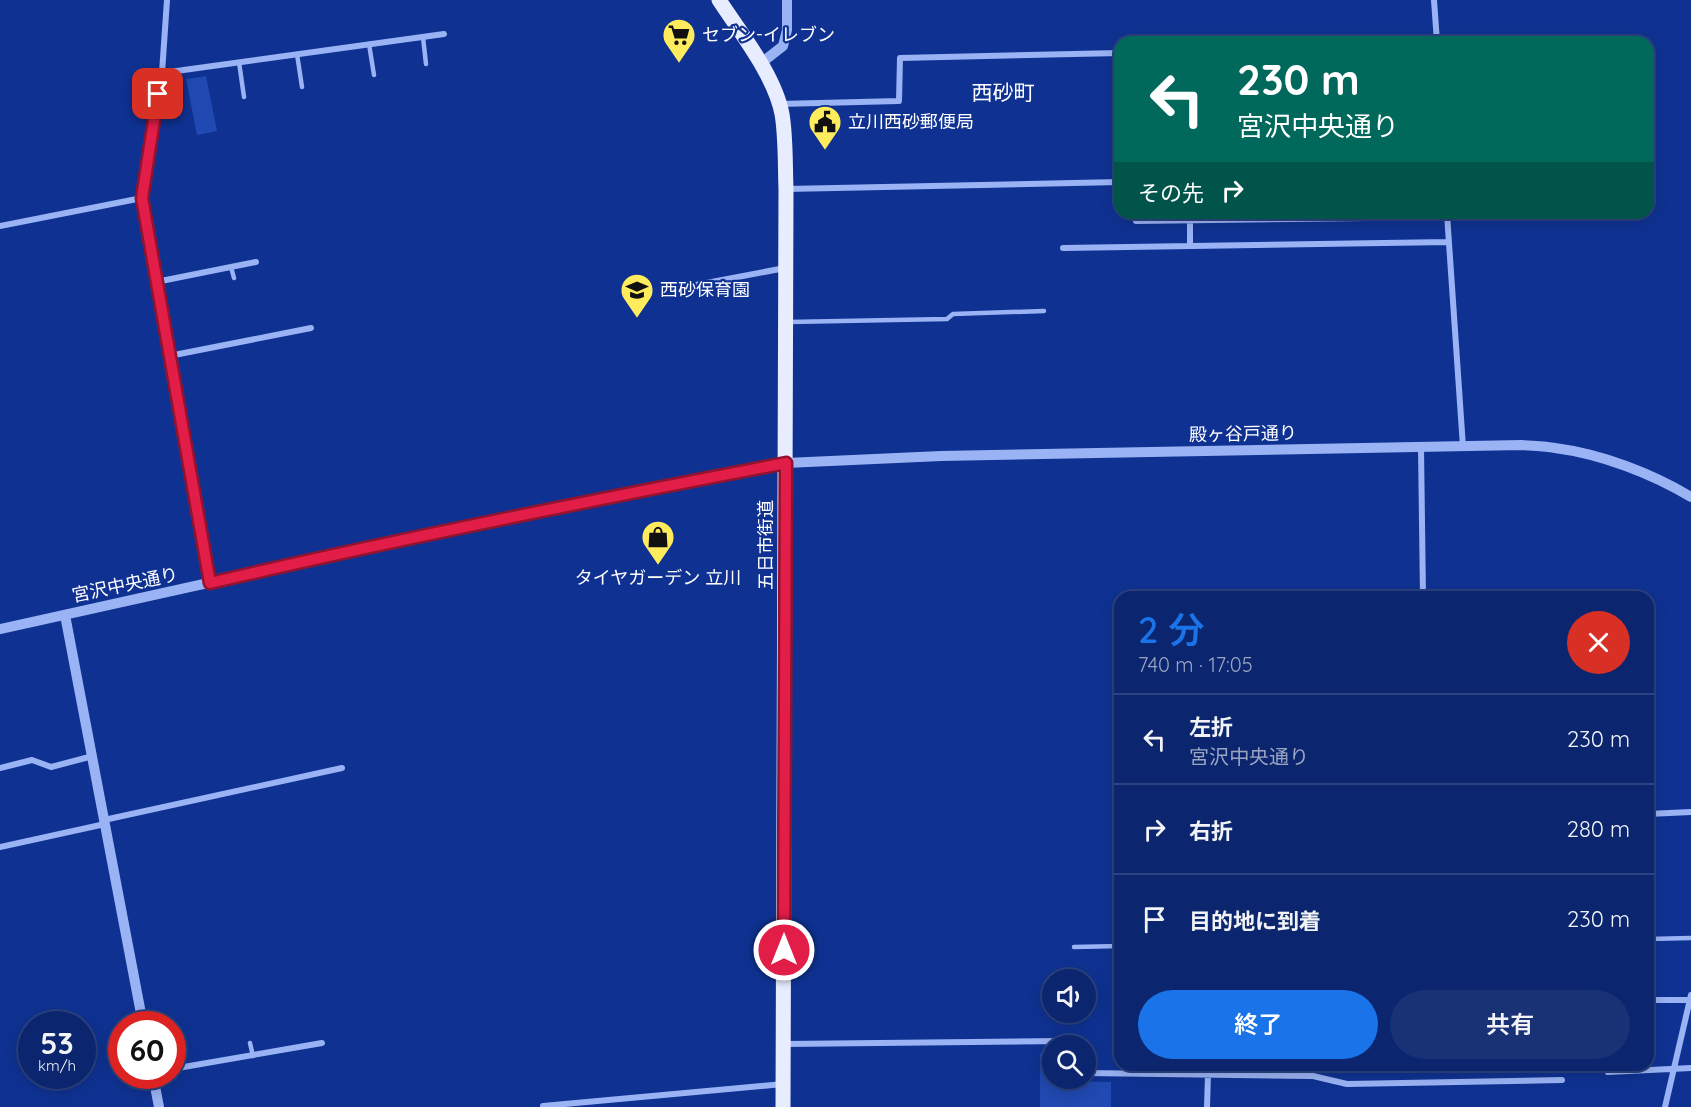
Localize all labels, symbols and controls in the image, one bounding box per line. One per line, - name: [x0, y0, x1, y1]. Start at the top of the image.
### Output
- supermarket icon: セブン-イレブン: [661, 17, 697, 64]
- place label: セブン-イレブン: [702, 23, 835, 46]
- text: 230 m: [1237, 53, 1360, 106]
- icon: left: [1138, 60, 1216, 138]
- pin: [132, 68, 183, 119]
- icon: arrive: [141, 77, 174, 110]
- district label: 西砂町: [972, 79, 1035, 105]
- public building icon: 立川西砂郵便局: [807, 104, 843, 151]
- text: 宮沢中央通り: [1237, 109, 1399, 143]
- place label: 立川西砂郵便局: [848, 110, 974, 133]
- icon: right: [1216, 174, 1249, 207]
- text: その先: [1138, 179, 1204, 207]
- school or university icon: 西砂保育園: [619, 272, 655, 319]
- place label: 西砂保育園: [660, 278, 750, 301]
- street label: 殿ヶ谷戸通り: [1189, 421, 1297, 446]
- street label: 五日市街道: [754, 500, 777, 590]
- shop icon: タイヤガーデン 立川: [640, 519, 676, 566]
- street label: 宮沢中央通り: [70, 562, 180, 607]
- place label: タイヤガーデン 立川: [575, 566, 741, 589]
- text: 2 分: [1138, 607, 1204, 652]
- button: close: [1567, 611, 1630, 674]
- text: 740 m · 17:05: [1138, 652, 1253, 677]
- text: 左折: [1189, 713, 1233, 741]
- icon: left: [1138, 723, 1171, 756]
- text: 230 m: [1567, 725, 1630, 753]
- text: 宮沢中央通り: [1189, 744, 1309, 769]
- icon: right: [1138, 813, 1171, 846]
- text: 280 m: [1567, 815, 1630, 843]
- text: 右折: [1189, 817, 1233, 845]
- icon: arrive: [1138, 903, 1171, 936]
- text: 230 m: [1567, 905, 1630, 933]
- text: 目的地に到着: [1189, 907, 1321, 935]
- position arrow: [752, 918, 816, 982]
- map controls: [1042, 969, 1096, 1089]
- button: sound: [1042, 969, 1096, 1023]
- button: 終了: [1138, 990, 1378, 1059]
- button: 共有: [1390, 990, 1630, 1059]
- speed limit sign: 60: [108, 1011, 186, 1089]
- text: 53: [40, 1024, 74, 1062]
- button: search: [1042, 1035, 1096, 1089]
- text: km/h: [38, 1056, 76, 1075]

